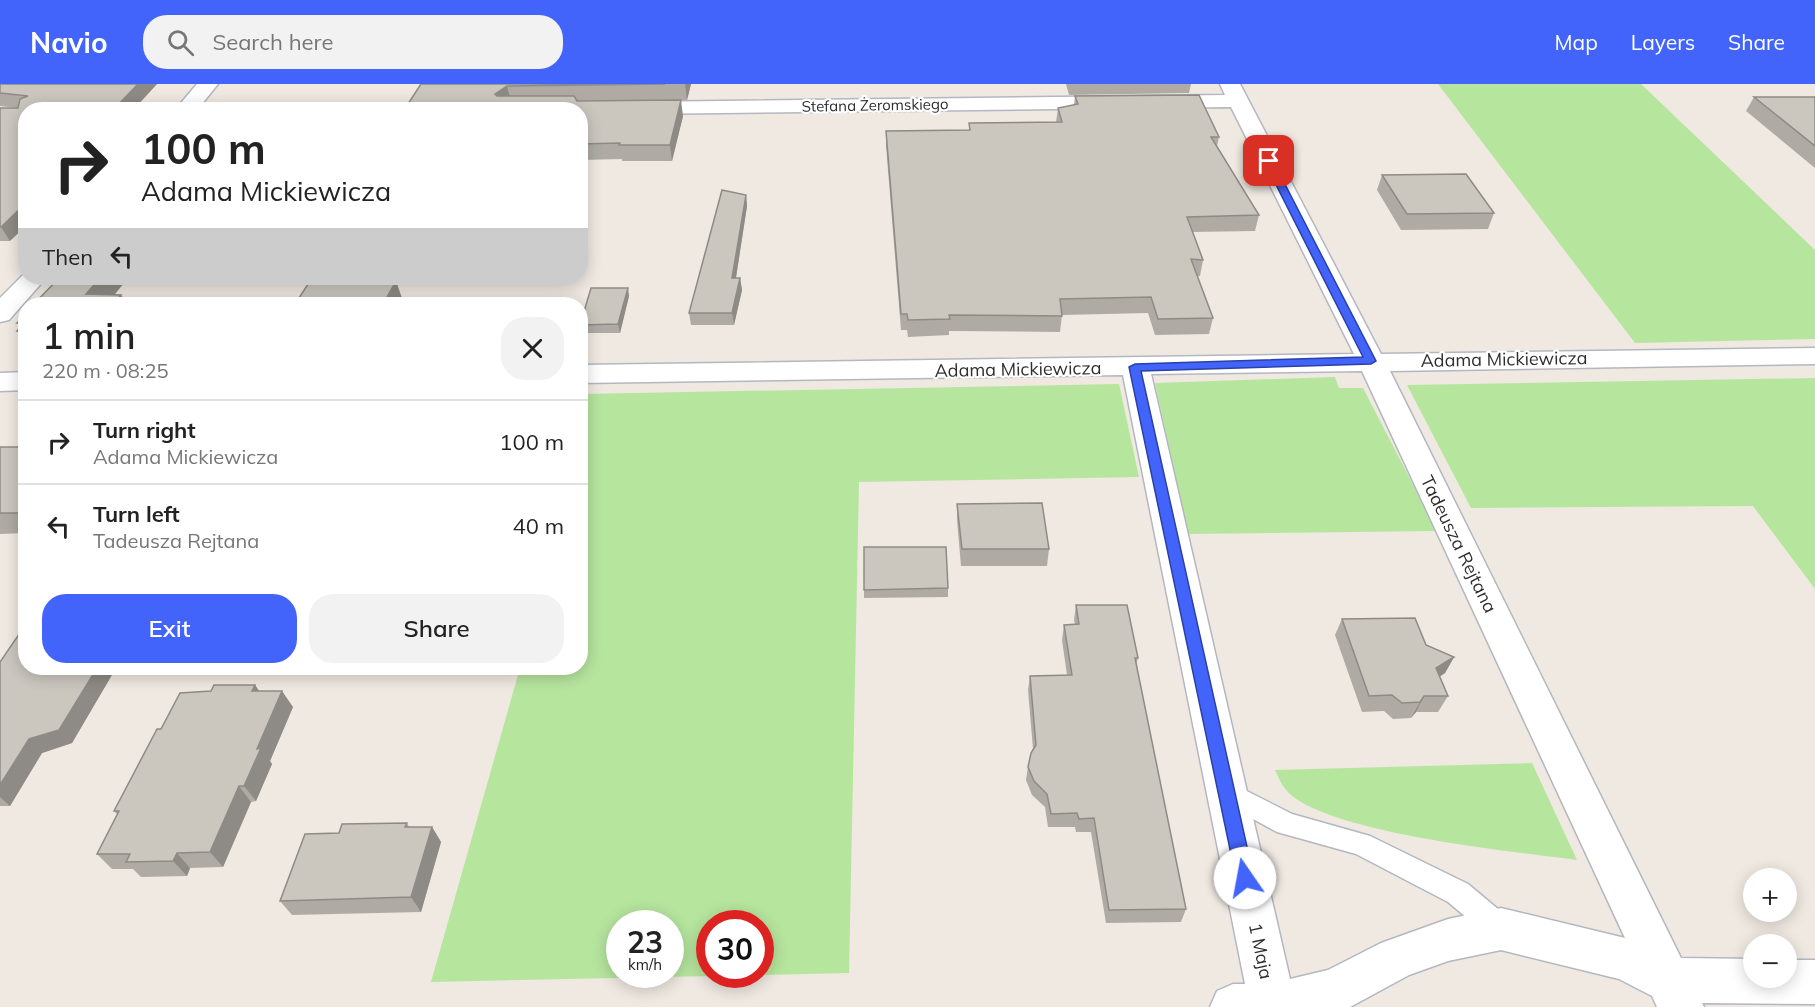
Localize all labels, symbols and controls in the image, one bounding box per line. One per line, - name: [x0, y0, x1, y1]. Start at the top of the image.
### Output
- search box: [143, 15, 563, 69]
- text: Navio: [30, 25, 107, 60]
- icon: search: [164, 26, 197, 59]
- text: Search here: [212, 28, 333, 56]
- text: Map: [1555, 29, 1598, 55]
- text: Layers: [1631, 29, 1695, 55]
- text: Share: [1728, 29, 1785, 55]
- street label: Stefana Żeromskiego: [801, 94, 949, 116]
- text: 100 m: [141, 122, 266, 175]
- icon: right: [42, 126, 120, 204]
- pin: [1243, 135, 1294, 186]
- icon: arrive: [1252, 144, 1285, 177]
- text: Adama Mickiewicza: [141, 174, 391, 208]
- icon: left: [105, 240, 138, 273]
- text: Then: [42, 243, 93, 271]
- text: 1 min: [42, 313, 136, 358]
- button: close: [501, 317, 564, 380]
- street label: Adama Mickiewicza: [1420, 346, 1588, 372]
- street label: Adama Mickiewicza: [934, 356, 1102, 382]
- text: 220 m · 08:25: [42, 358, 168, 383]
- text: Turn right: [93, 416, 196, 444]
- icon: right: [42, 426, 75, 459]
- text: 100 m: [499, 428, 564, 456]
- text: Adama Mickiewicza: [93, 444, 278, 469]
- street label: Tadeusza Rejtana: [1416, 472, 1502, 616]
- text: Turn left: [93, 500, 180, 528]
- icon: left: [42, 510, 75, 543]
- text: 40 m: [513, 512, 564, 540]
- text: Tadeusza Rejtana: [93, 528, 259, 553]
- button: Exit: [42, 594, 297, 663]
- button: Share: [309, 594, 564, 663]
- position arrow: [1213, 846, 1277, 910]
- map controls: [1743, 868, 1797, 988]
- button: +: [1743, 868, 1797, 922]
- speed limit sign: 30: [696, 910, 774, 988]
- street label: 1 Maja: [1244, 921, 1278, 981]
- text: 23: [627, 923, 663, 961]
- button: −: [1743, 934, 1797, 988]
- text: km/h: [628, 955, 662, 974]

